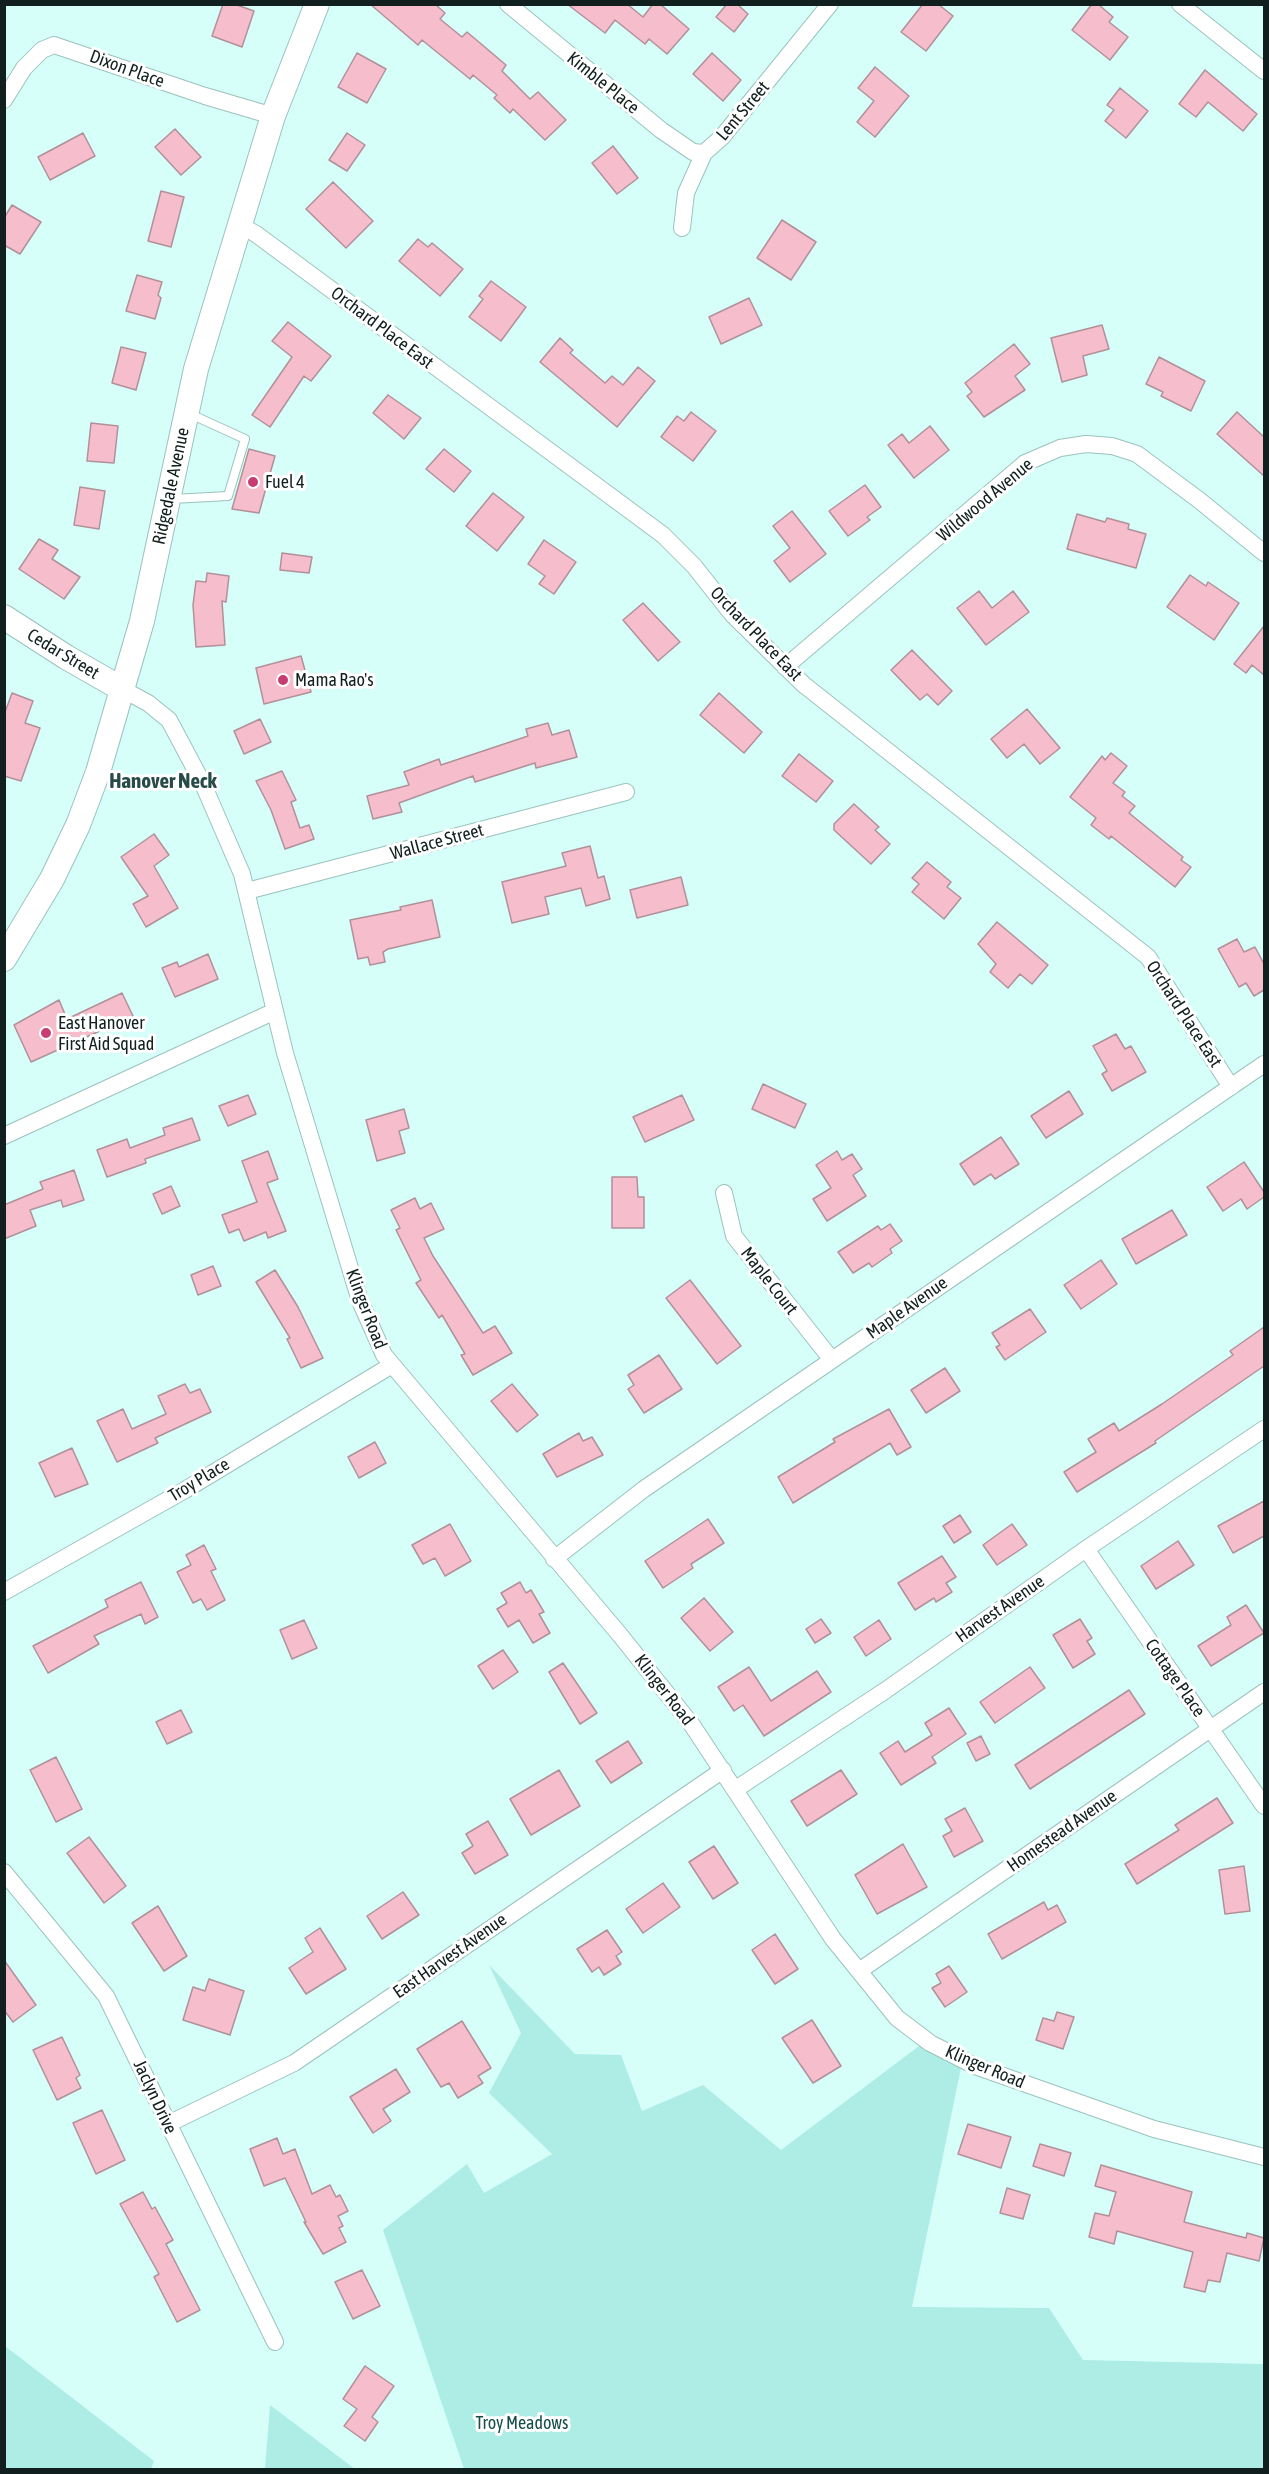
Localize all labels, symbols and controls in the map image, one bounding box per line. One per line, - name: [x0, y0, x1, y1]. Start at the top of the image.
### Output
- street label: Dixon Place: [87, 46, 167, 92]
- street label: Kimble Place: [563, 47, 643, 119]
- street label: Lent Street: [712, 77, 774, 145]
- street label: Orchard Place East: [326, 282, 438, 374]
- street label: Ridgedale Avenue: [148, 426, 194, 546]
- street label: Wildwood Avenue: [933, 454, 1037, 546]
- place label: Fuel 4: [265, 471, 305, 493]
- marker: Fuel 4: [246, 475, 260, 489]
- street label: Orchard Place East: [706, 582, 806, 686]
- street label: Cedar Street: [23, 624, 103, 684]
- place label: Mama Rao's: [295, 669, 374, 691]
- marker: Mama Rao's: [276, 673, 290, 687]
- district label: Hanover Neck: [109, 768, 217, 794]
- street label: Wallace Street: [388, 819, 486, 865]
- street label: Orchard Place East: [1142, 957, 1226, 1071]
- place label: East Hanover First Aid Squad: [58, 1012, 154, 1054]
- marker: East Hanover First Aid Squad: [39, 1026, 53, 1040]
- street label: Maple Court: [736, 1243, 802, 1319]
- street label: Klinger Road: [341, 1266, 391, 1352]
- street label: Maple Avenue: [862, 1272, 952, 1344]
- street label: Troy Place: [165, 1453, 233, 1507]
- street label: Harvest Avenue: [951, 1571, 1049, 1647]
- street label: Cottage Place: [1140, 1635, 1210, 1721]
- street label: Klinger Road: [630, 1650, 698, 1730]
- street label: Homestead Avenue: [1003, 1785, 1121, 1877]
- street label: East Harvest Avenue: [389, 1909, 511, 2003]
- street label: Klinger Road: [942, 2041, 1028, 2093]
- street label: Jaclyn Drive: [129, 2057, 181, 2137]
- park label: Troy Meadows: [476, 2412, 568, 2434]

